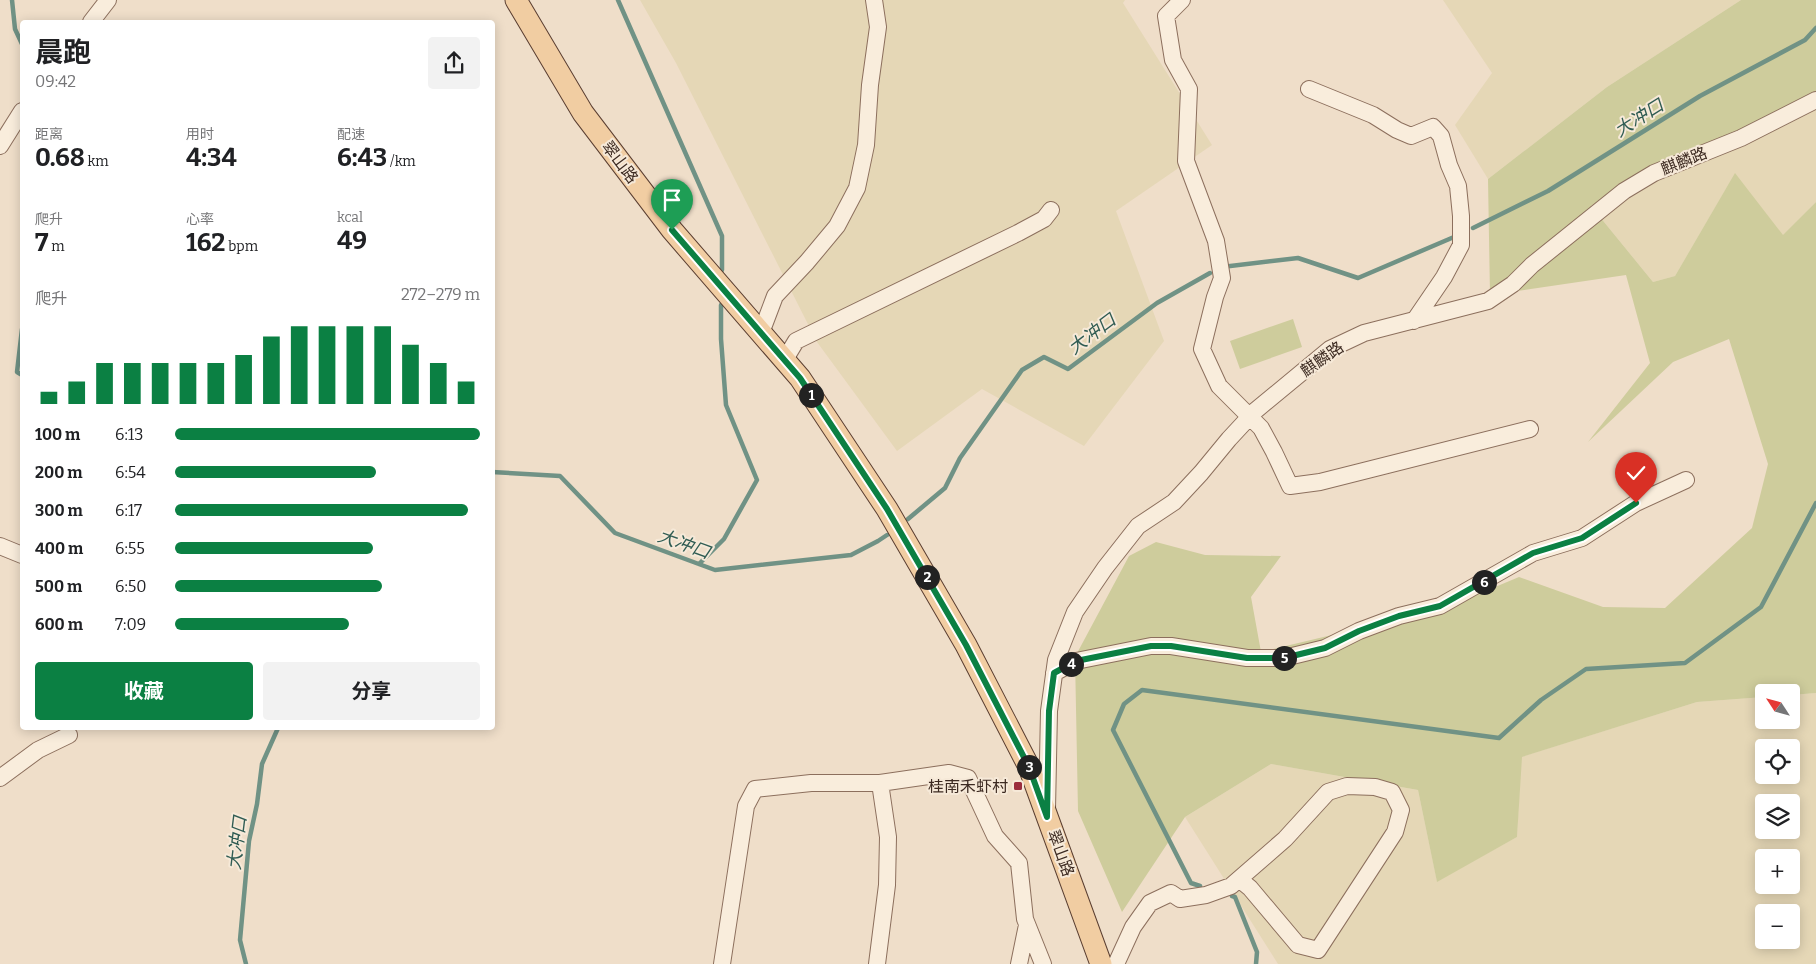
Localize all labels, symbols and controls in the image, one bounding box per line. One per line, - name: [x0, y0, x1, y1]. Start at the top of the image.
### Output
- text: 晨跑: [35, 36, 91, 69]
- button: share: [428, 37, 480, 89]
- text: 09:42: [35, 72, 76, 91]
- water label: 大冲口: [1610, 93, 1669, 142]
- text: 距离: [35, 126, 63, 143]
- text: 用时: [186, 126, 214, 143]
- text: 配速: [337, 126, 365, 143]
- street label: 翠山路: [598, 137, 642, 187]
- text: 0.68: [35, 143, 85, 173]
- text: 4:34: [186, 143, 237, 173]
- text: 6:43: [337, 143, 387, 173]
- street label: 麒麟路: [1658, 143, 1710, 179]
- text: km: [85, 153, 109, 170]
- text: /km: [387, 153, 416, 170]
- pin: [651, 179, 693, 230]
- icon: arrive: [658, 186, 686, 214]
- text: kcal: [337, 209, 363, 226]
- text: 爬升: [35, 211, 63, 228]
- text: 心率: [186, 211, 214, 228]
- text: 49: [337, 226, 367, 256]
- text: 7: [35, 228, 48, 258]
- text: 162: [186, 228, 225, 258]
- text: m: [48, 238, 65, 255]
- text: bpm: [225, 238, 258, 255]
- text: 272–279 m: [401, 285, 480, 304]
- text: 爬升: [35, 289, 67, 308]
- water label: 大冲口: [1064, 308, 1122, 359]
- street label: 麒麟路: [1297, 337, 1347, 381]
- pin: 1: [798, 382, 824, 408]
- text: 1: [808, 387, 815, 404]
- text: 100 m: [35, 425, 80, 444]
- text: 6:13: [115, 425, 143, 444]
- pin: [1615, 452, 1657, 503]
- icon: check: [1622, 459, 1650, 487]
- text: 200 m: [35, 463, 82, 482]
- text: 6:54: [115, 463, 146, 482]
- text: 300 m: [35, 501, 83, 520]
- text: 6:17: [115, 501, 142, 520]
- water label: 大冲口: [655, 524, 715, 564]
- text: 400 m: [35, 539, 83, 558]
- text: 6:55: [115, 539, 145, 558]
- pin: 2: [914, 564, 940, 590]
- text: 2: [924, 569, 931, 586]
- pin: 6: [1472, 570, 1496, 594]
- text: 6: [1480, 574, 1489, 591]
- text: 500 m: [35, 577, 82, 596]
- text: 6:50: [115, 577, 147, 596]
- text: 600 m: [35, 615, 83, 634]
- text: 7:09: [115, 615, 146, 634]
- pin: 5: [1272, 646, 1296, 670]
- text: 5: [1281, 650, 1288, 667]
- pin: 4: [1058, 652, 1084, 676]
- text: 4: [1067, 656, 1076, 673]
- button: 收藏: [35, 662, 253, 720]
- button: 分享: [263, 662, 480, 720]
- north arrow: [1755, 684, 1800, 729]
- map controls: [1755, 684, 1800, 949]
- button: locate: [1755, 739, 1800, 784]
- pin: 3: [1016, 754, 1042, 780]
- text: 3: [1025, 759, 1034, 776]
- place label: 桂南禾虾村: [928, 777, 1008, 796]
- marker: 桂南禾虾村: [1012, 780, 1024, 792]
- button: layers: [1755, 794, 1800, 839]
- water label: 大冲口: [223, 813, 251, 871]
- street label: 翠山路: [1044, 827, 1078, 879]
- button: +: [1755, 849, 1800, 894]
- button: −: [1755, 904, 1800, 949]

